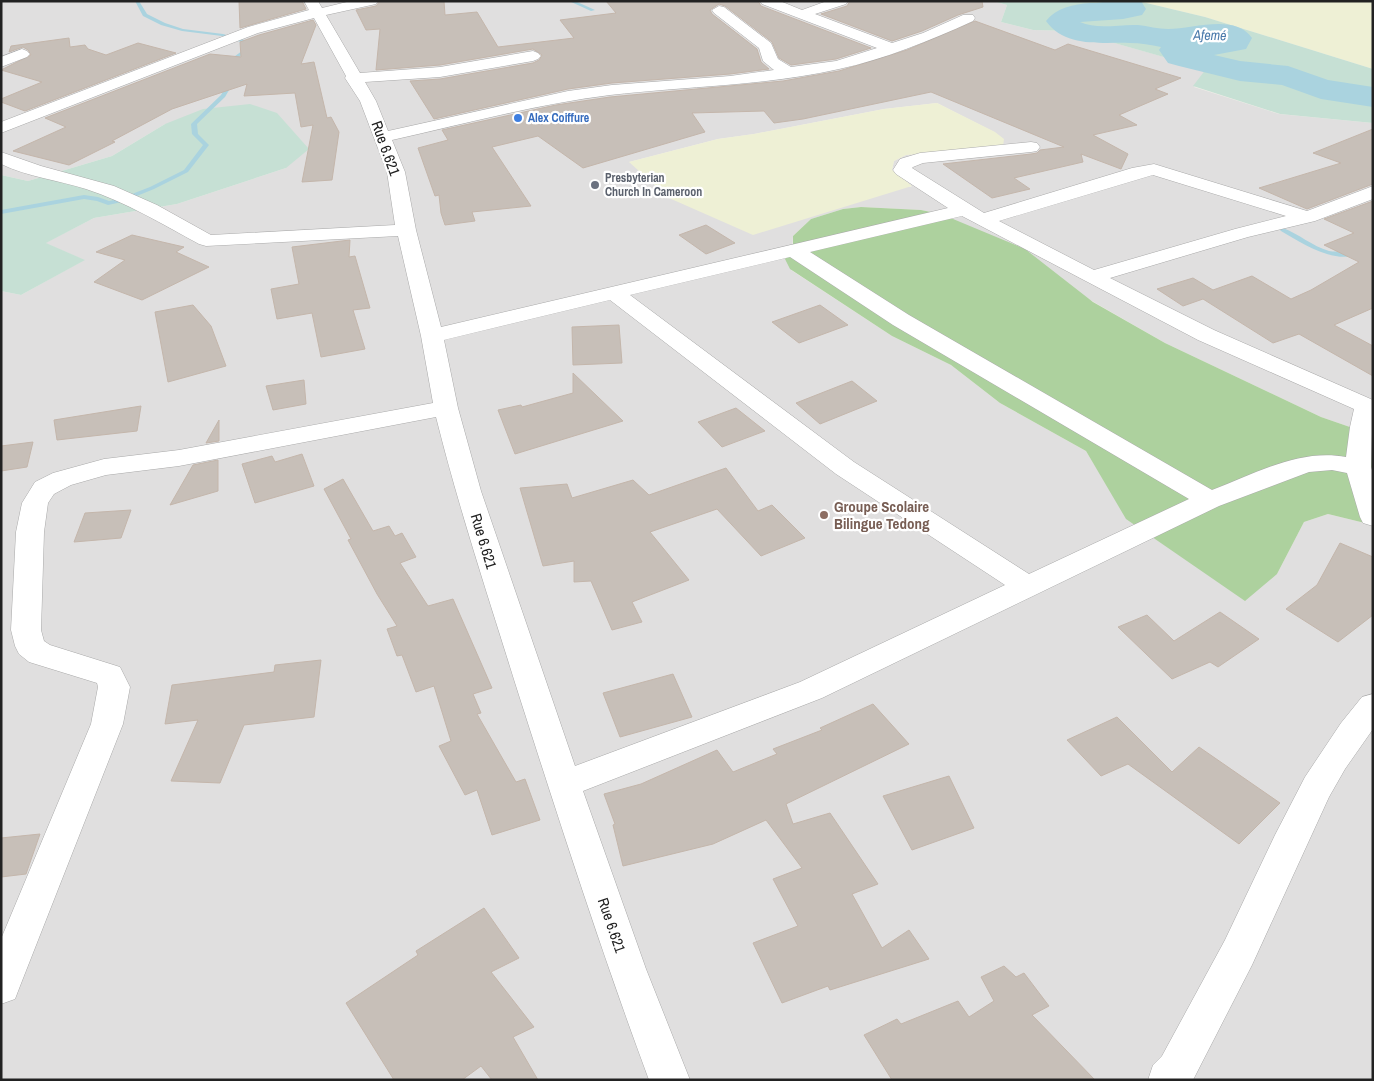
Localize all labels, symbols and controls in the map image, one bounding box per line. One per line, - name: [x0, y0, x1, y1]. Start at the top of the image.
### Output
- water label: Afemé: [1192, 26, 1227, 44]
- place label: Alex Coiffure: [528, 110, 590, 126]
- marker: Alex Coiffure: [512, 112, 524, 124]
- street label: Rue 6.621: [366, 118, 406, 178]
- place label: Presbyterian Church In Cameroon: [605, 170, 702, 200]
- marker: Presbyterian Church In Cameroon: [589, 179, 601, 191]
- place label: Groupe Scolaire Bilingue Tedong: [834, 496, 930, 534]
- marker: Groupe Scolaire Bilingue Tedong: [818, 509, 830, 521]
- street label: Rue 6.621: [466, 511, 502, 571]
- street label: Rue 6.621: [593, 895, 631, 955]

